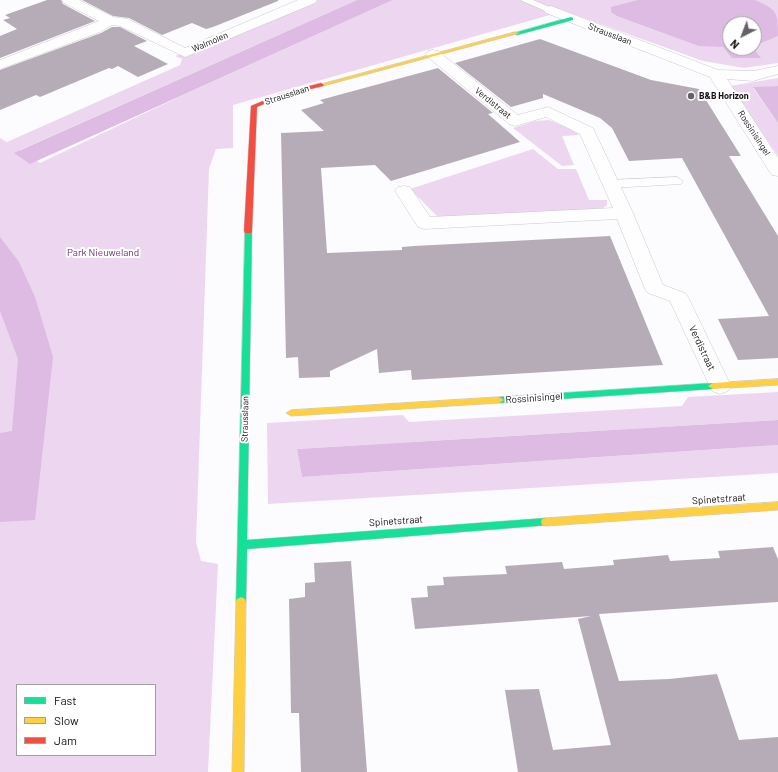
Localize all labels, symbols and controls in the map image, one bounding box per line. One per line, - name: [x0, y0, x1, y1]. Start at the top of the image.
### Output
- north arrow: [722, 16, 762, 56]
- street label: Strausslaan: [587, 21, 633, 47]
- street label: Walmolen: [190, 30, 230, 54]
- text: N: [727, 37, 741, 52]
- street label: Strausslaan: [264, 83, 310, 107]
- street label: Verdistraat: [473, 85, 513, 121]
- marker: B&B Horizon: [686, 91, 696, 101]
- place label: B&B Horizon: [699, 91, 749, 101]
- street label: Rossinisingel: [735, 108, 773, 158]
- park label: Park Nieuweland: [67, 247, 139, 259]
- street label: Verdistraat: [686, 324, 718, 372]
- street label: Rossinisingel: [505, 390, 563, 406]
- street label: Strausslaan: [239, 396, 251, 442]
- street label: Spinetstraat: [692, 491, 746, 507]
- street label: Spinetstraat: [369, 513, 423, 529]
- legend: [16, 684, 156, 756]
- text: Fast: [54, 693, 77, 707]
- text: Slow: [54, 713, 79, 727]
- text: Jam: [54, 733, 77, 747]

